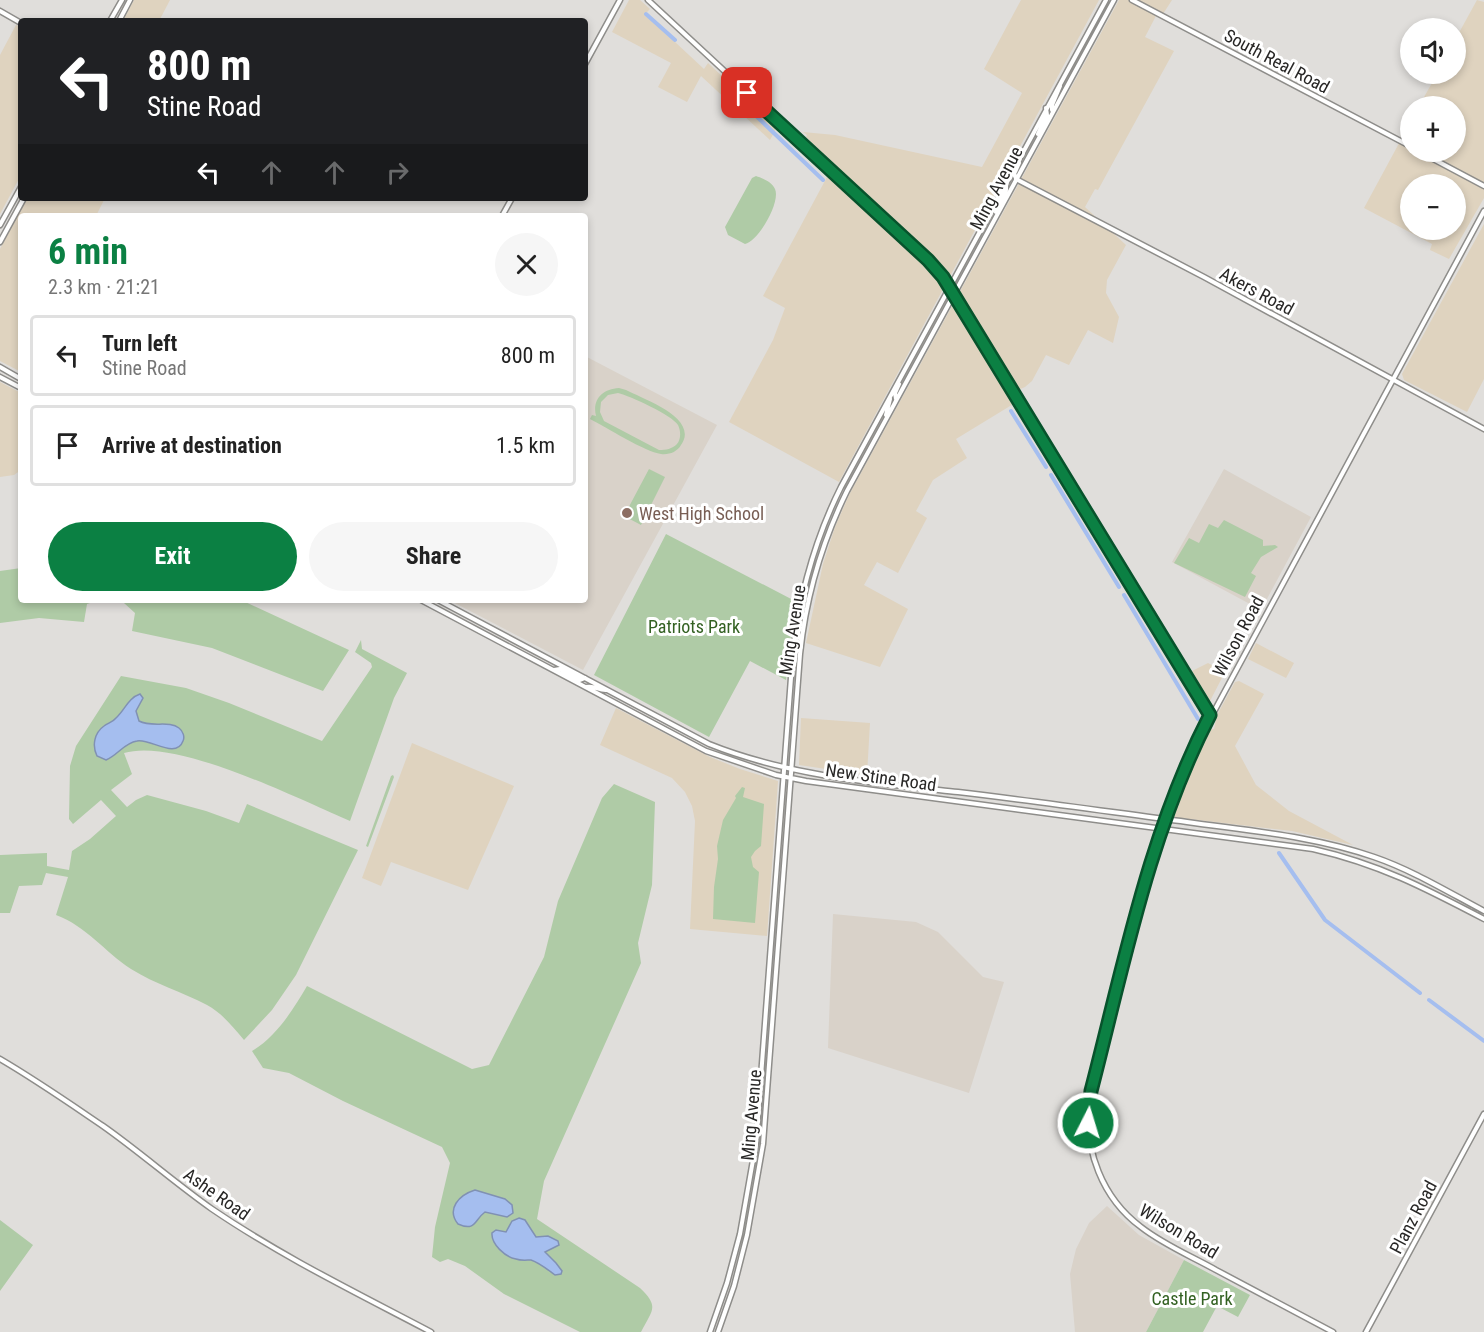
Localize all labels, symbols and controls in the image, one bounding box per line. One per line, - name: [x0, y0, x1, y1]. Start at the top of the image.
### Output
- map controls: [1400, 18, 1466, 240]
- button: sound: [1400, 18, 1466, 84]
- street label: South Real Road: [1221, 24, 1333, 98]
- text: 800 m: [147, 41, 252, 90]
- icon: left: [48, 42, 126, 120]
- pin: [721, 67, 772, 118]
- icon: arrive: [730, 76, 763, 109]
- text: Stine Road: [147, 91, 261, 123]
- button: +: [1400, 96, 1466, 162]
- street label: Ming Avenue: [965, 143, 1027, 233]
- icon: left: [192, 156, 225, 189]
- icon: ahead: [255, 156, 288, 189]
- icon: ahead: [318, 156, 351, 189]
- icon: right: [381, 156, 414, 189]
- button: −: [1400, 174, 1466, 240]
- text: 6 min: [48, 231, 128, 273]
- button: close: [495, 233, 558, 296]
- street label: Akers Road: [1216, 263, 1298, 319]
- text: 2.3 km · 21:21: [48, 275, 160, 299]
- text: Turn left: [102, 331, 177, 356]
- icon: left: [51, 339, 84, 372]
- text: 800 m: [501, 343, 555, 368]
- text: Stine Road: [102, 356, 187, 380]
- icon: arrive: [51, 429, 84, 462]
- text: Arrive at destination: [102, 433, 282, 458]
- text: 1.5 km: [496, 433, 555, 458]
- place label: West High School: [639, 503, 764, 524]
- marker: West High School: [620, 506, 634, 520]
- button: Exit: [48, 522, 297, 591]
- button: Share: [309, 522, 558, 591]
- street label: Ming Avenue: [774, 583, 810, 677]
- street label: Wilson Road: [1208, 592, 1268, 680]
- park label: Patriots Park: [648, 616, 740, 637]
- street label: New Stine Road: [824, 759, 938, 795]
- street label: Ming Avenue: [737, 1069, 765, 1161]
- position arrow: [1056, 1091, 1120, 1155]
- street label: Ashe Road: [180, 1164, 254, 1224]
- street label: Planz Road: [1385, 1177, 1441, 1257]
- street label: Wilson Road: [1136, 1199, 1222, 1263]
- park label: Castle Park: [1151, 1288, 1233, 1309]

